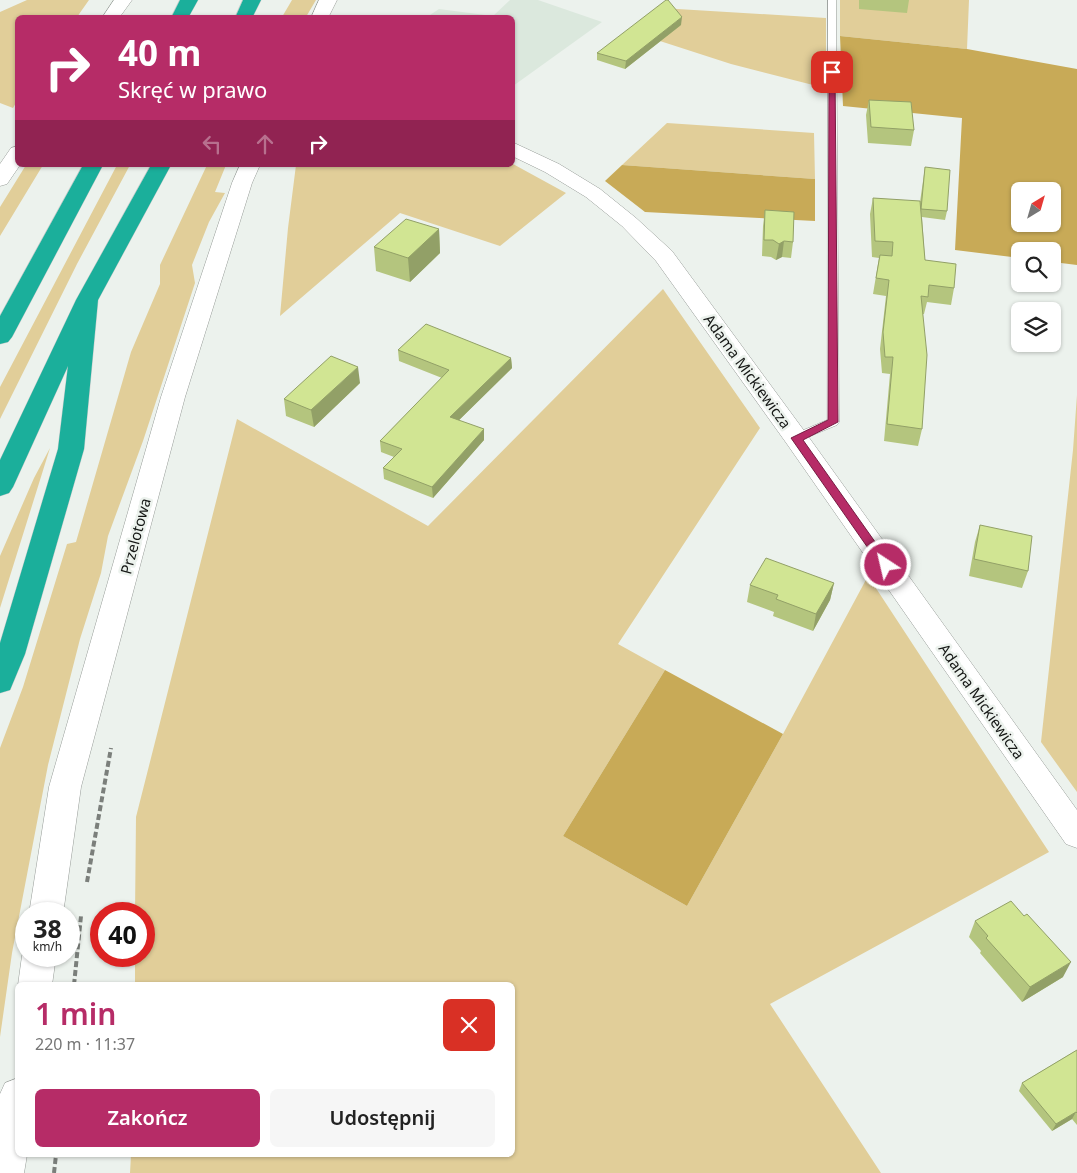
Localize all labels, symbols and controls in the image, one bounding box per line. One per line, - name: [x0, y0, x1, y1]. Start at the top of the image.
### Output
- text: 40 m: [118, 29, 201, 76]
- icon: right: [35, 35, 100, 100]
- pin: [811, 51, 853, 93]
- icon: arrive: [818, 58, 846, 86]
- text: Skręć w prawo: [118, 74, 267, 104]
- icon: left: [198, 130, 226, 158]
- icon: ahead: [251, 130, 279, 158]
- icon: right: [304, 130, 332, 158]
- north arrow: [1011, 182, 1061, 232]
- map controls: [1011, 182, 1061, 352]
- button: search: [1011, 242, 1061, 292]
- button: layers: [1011, 302, 1061, 352]
- street label: Adama Mickiewicza: [700, 310, 796, 432]
- street label: Przelotowa: [115, 496, 155, 576]
- position arrow: [859, 538, 911, 590]
- street label: Adama Mickiewicza: [935, 639, 1029, 763]
- speed limit sign: 40: [90, 902, 155, 967]
- text: 38: [33, 911, 62, 945]
- text: km/h: [33, 938, 62, 955]
- text: 1 min: [35, 993, 116, 1034]
- button: close: [443, 999, 495, 1051]
- text: 220 m · 11:37: [35, 1033, 135, 1055]
- button: Zakończ: [35, 1089, 260, 1147]
- button: Udostępnij: [270, 1089, 495, 1147]

